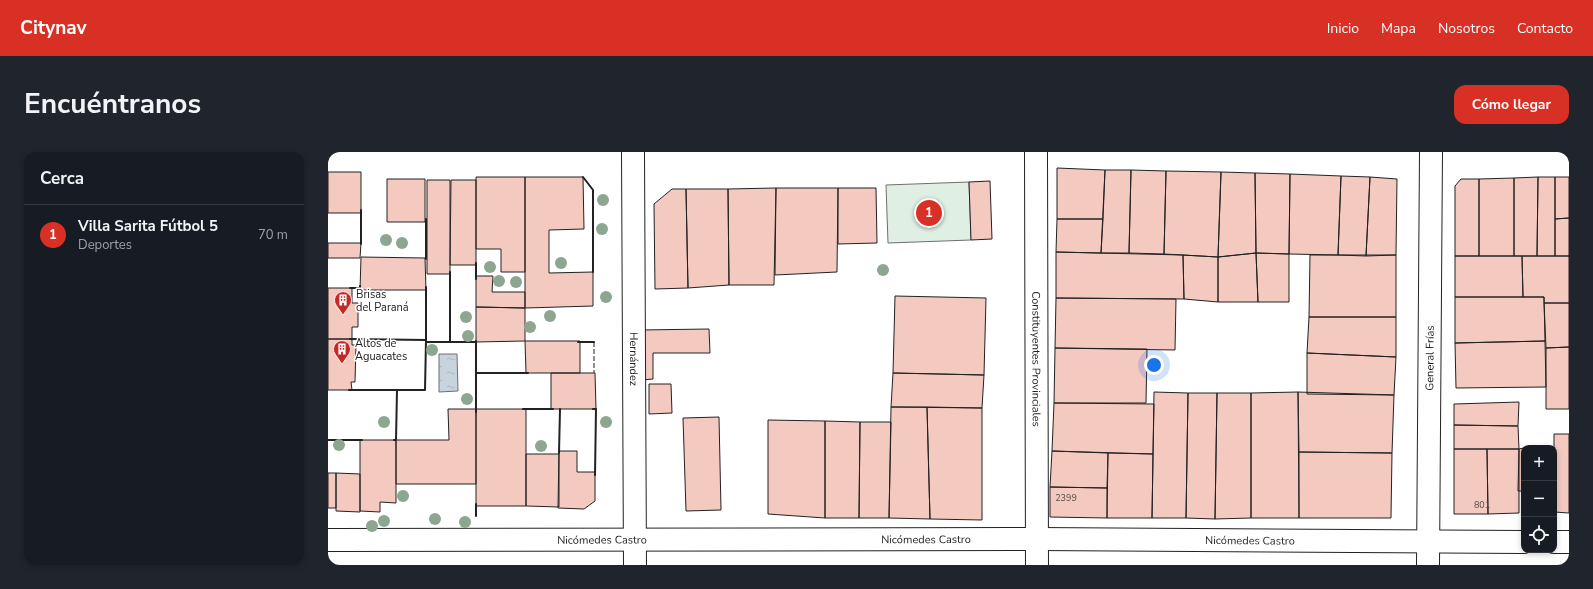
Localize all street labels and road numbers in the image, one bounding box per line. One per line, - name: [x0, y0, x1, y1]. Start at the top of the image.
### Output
- street label: Constituyentes Provinciales: [1029, 291, 1044, 427]
- street label: General Frías: [1422, 325, 1437, 391]
- street label: Hernández: [626, 332, 642, 386]
- street label: Nicómedes Castro: [557, 532, 647, 547]
- street label: Nicómedes Castro: [881, 532, 971, 547]
- street label: Nicómedes Castro: [1205, 533, 1295, 548]

